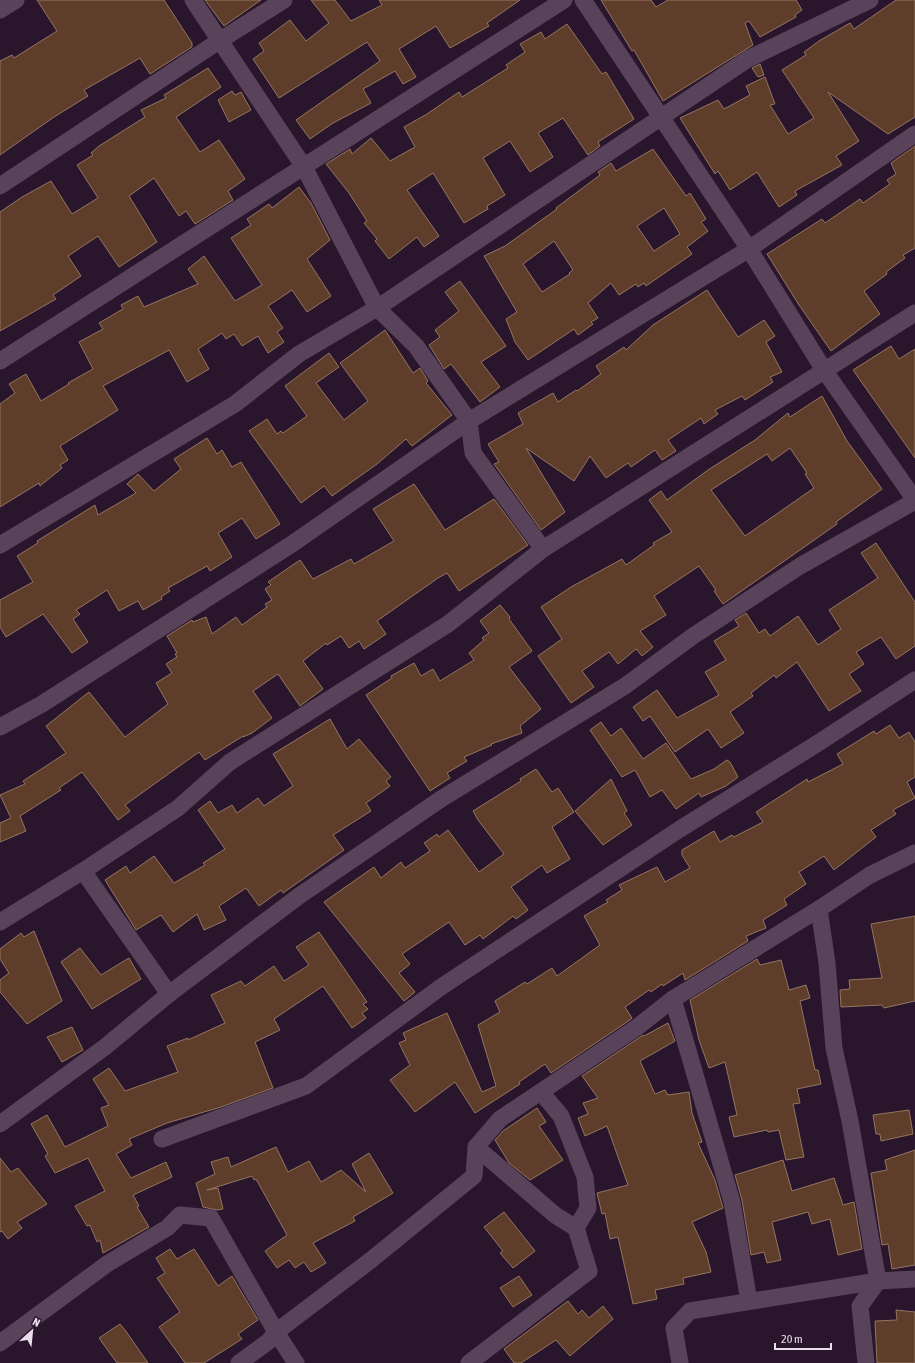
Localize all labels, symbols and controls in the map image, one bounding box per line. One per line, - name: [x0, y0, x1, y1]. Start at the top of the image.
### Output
- north arrow: [12, 1311, 52, 1351]
- text: N: [31, 1315, 42, 1329]
- scale bar: [775, 1325, 831, 1351]
- text: 20 m: [781, 1332, 803, 1346]

